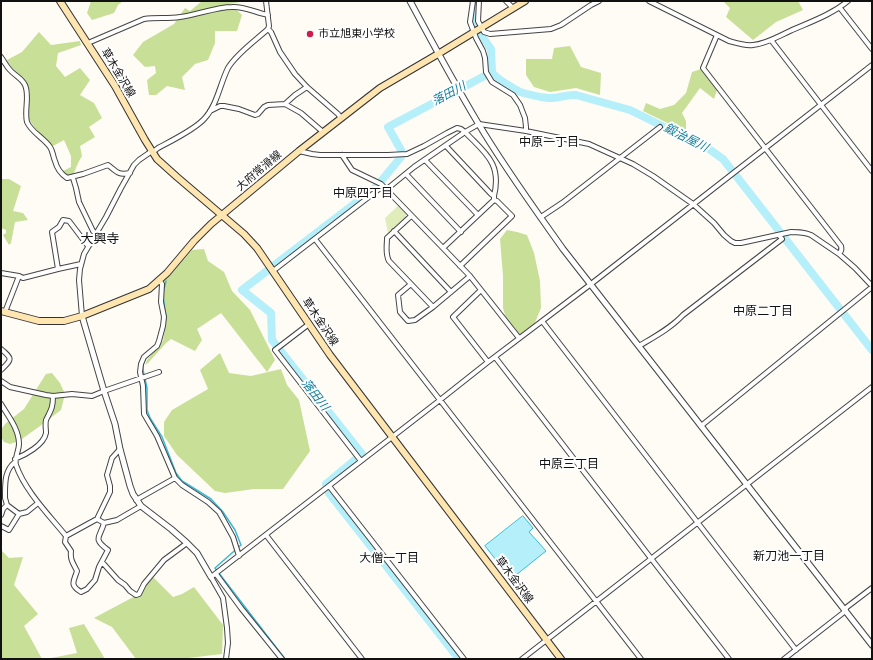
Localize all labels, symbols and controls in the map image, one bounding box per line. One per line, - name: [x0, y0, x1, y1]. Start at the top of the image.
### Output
- place label: 市立旭東小学校: [318, 27, 395, 41]
- marker: 市立旭東小学校: [305, 29, 315, 39]
- street label: 草木金沢線: [98, 46, 138, 100]
- water label: 落田川: [430, 79, 468, 109]
- water label: 鍛治屋川: [661, 121, 711, 155]
- district label: 中原一丁目: [519, 135, 579, 149]
- street label: 大府常滑線: [234, 148, 284, 194]
- district label: 中原四丁目: [333, 186, 393, 200]
- district label: 大興寺: [81, 231, 119, 247]
- street label: 草木金沢線: [299, 296, 341, 348]
- district label: 中原二丁目: [733, 304, 793, 318]
- water label: 落田川: [298, 376, 332, 414]
- district label: 中原三丁目: [539, 457, 599, 471]
- district label: 新刀池一丁目: [753, 549, 825, 563]
- district label: 大僧一丁目: [359, 551, 419, 565]
- street label: 草木金沢線: [492, 554, 536, 606]

